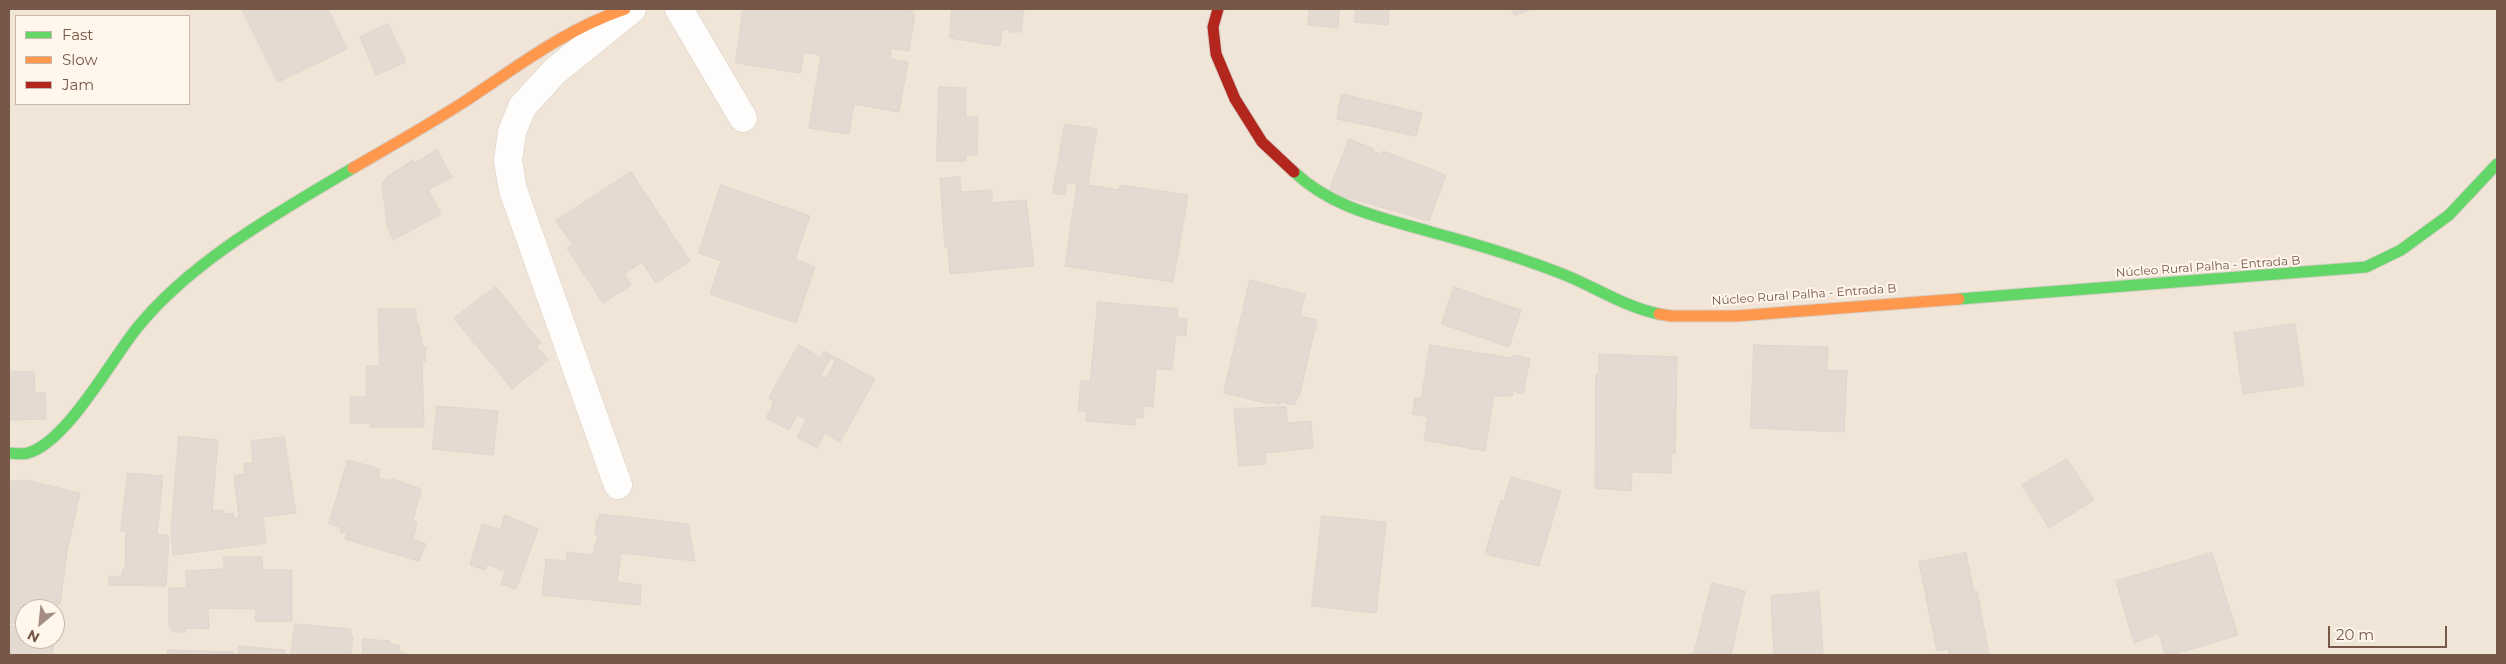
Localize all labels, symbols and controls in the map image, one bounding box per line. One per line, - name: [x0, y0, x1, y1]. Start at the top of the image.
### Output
- legend: [15, 15, 190, 105]
- text: Fast: [62, 25, 93, 44]
- text: Slow: [62, 50, 98, 69]
- text: Jam: [62, 75, 94, 94]
- street label: Núcleo Rural Palha - Entrada B: [2115, 253, 2301, 281]
- street label: Núcleo Rural Palha - Entrada B: [1711, 281, 1897, 309]
- north arrow: [15, 599, 65, 649]
- scale bar: [2331, 616, 2450, 648]
- text: 20 m: [2336, 625, 2374, 644]
- text: N: [24, 626, 43, 647]

